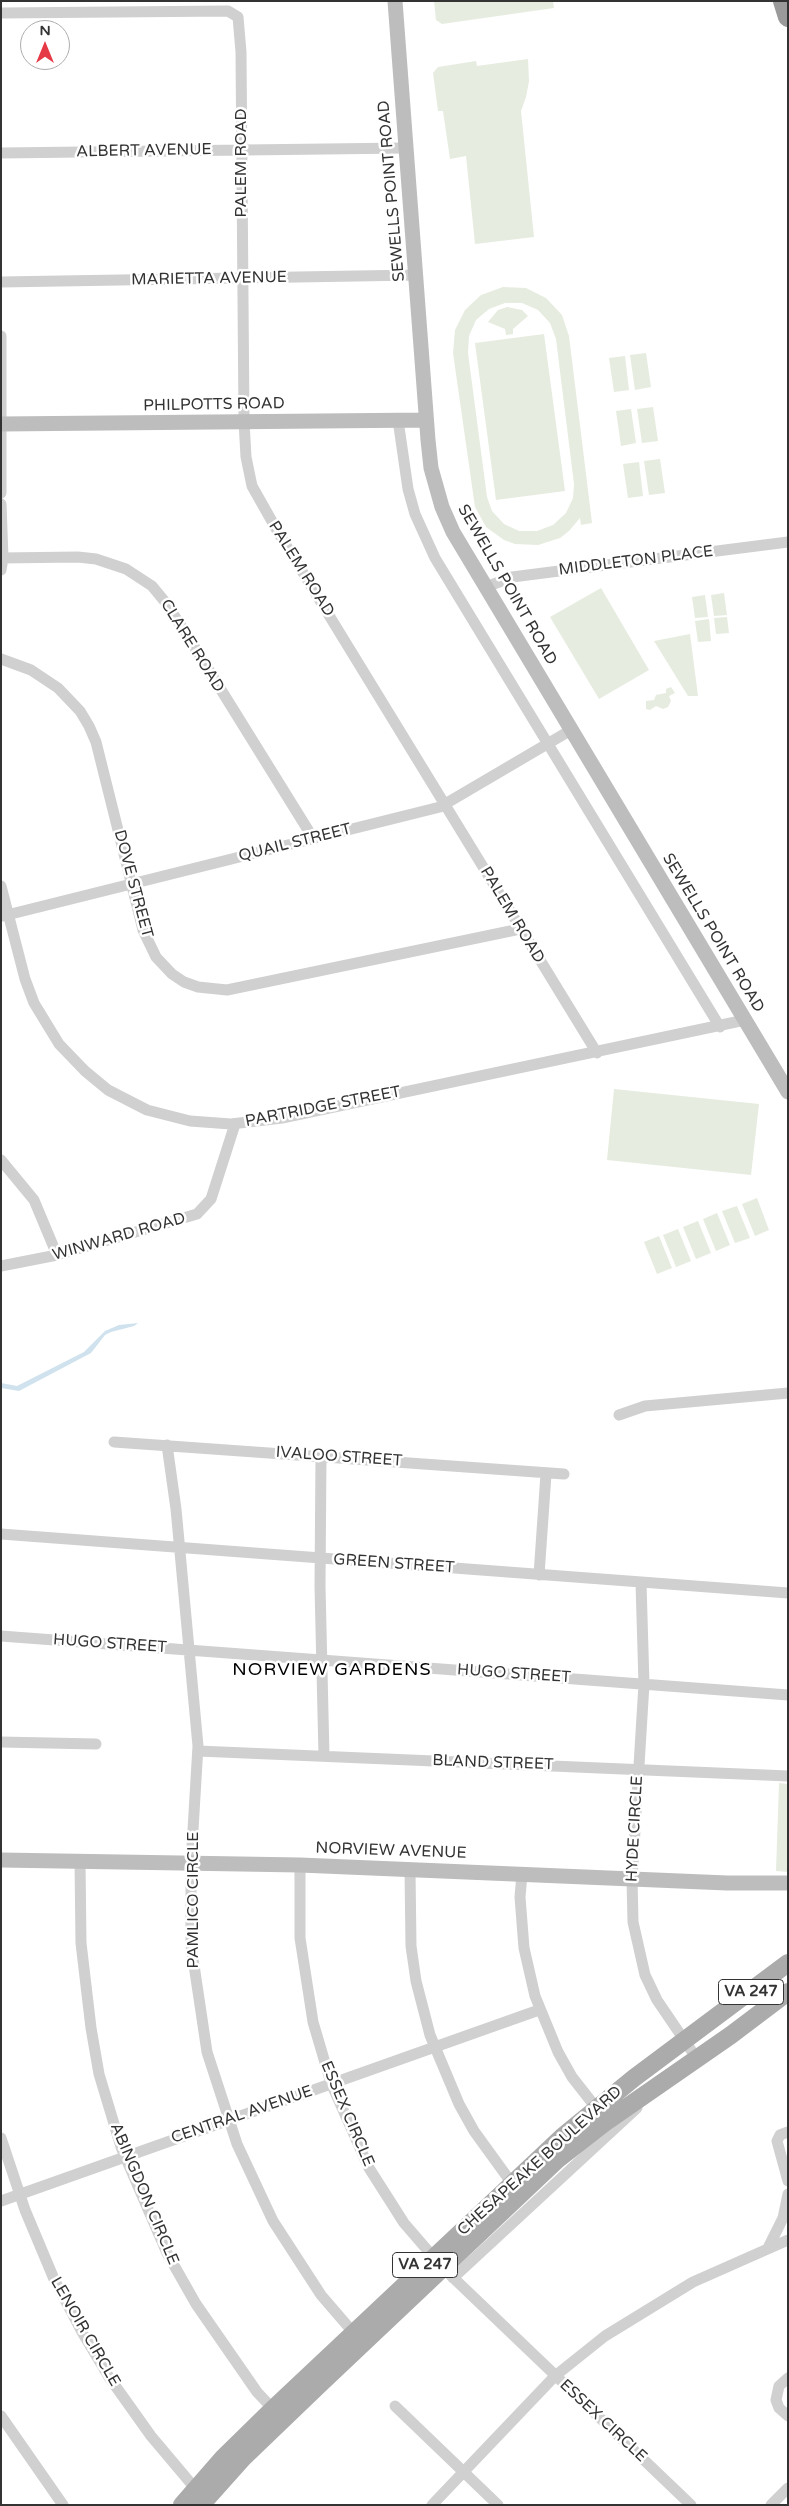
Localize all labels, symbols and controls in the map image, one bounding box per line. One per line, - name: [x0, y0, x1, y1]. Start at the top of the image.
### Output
- north arrow: [20, 20, 70, 70]
- text: N: [39, 22, 51, 39]
- street label: SEWELLS POINT ROAD: [375, 99, 409, 283]
- street label: PALEM ROAD: [232, 108, 252, 218]
- street label: ALBERT AVENUE: [76, 140, 212, 162]
- street label: MARIETTA AVENUE: [131, 268, 287, 290]
- street label: PHILPOTTS ROAD: [143, 394, 285, 416]
- street label: SEWELLS POINT ROAD: [453, 501, 561, 669]
- street label: PALEM ROAD: [264, 518, 338, 620]
- street label: MIDDLETON PLACE: [558, 542, 714, 580]
- street label: CLARE ROAD: [156, 596, 228, 696]
- street label: QUAIL STREET: [237, 820, 353, 866]
- street label: DOVE STREET: [109, 828, 157, 940]
- street label: SEWELLS POINT ROAD: [658, 850, 768, 1016]
- street label: PALEM ROAD: [476, 863, 548, 967]
- street label: PARTRIDGE STREET: [244, 1082, 402, 1132]
- street label: WINWARD ROAD: [50, 1209, 188, 1265]
- street label: IVALOO STREET: [275, 1443, 403, 1471]
- street label: GREEN STREET: [333, 1550, 455, 1578]
- street label: HUGO STREET: [52, 1630, 168, 1658]
- district label: NORVIEW GARDENS: [230, 1659, 434, 1681]
- street label: HUGO STREET: [456, 1660, 572, 1688]
- street label: BLAND STREET: [432, 1751, 554, 1775]
- street label: HYDE CIRCLE: [623, 1775, 647, 1883]
- street label: PAMLICO CIRCLE: [184, 1832, 204, 1968]
- street label: NORVIEW AVENUE: [315, 1839, 467, 1863]
- road number: VA 247: [718, 1980, 784, 2004]
- street label: ESSEX CIRCLE: [316, 2058, 378, 2170]
- street label: CENTRAL AVENUE: [169, 2082, 315, 2148]
- street label: CHESAPEAKE BOULEVARD: [454, 2082, 626, 2240]
- street label: ABINGDON CIRCLE: [105, 2120, 183, 2268]
- road number: VA 247: [392, 2252, 458, 2278]
- street label: LENOIR CIRCLE: [46, 2274, 124, 2390]
- street label: ESSEX CIRCLE: [555, 2376, 651, 2466]

